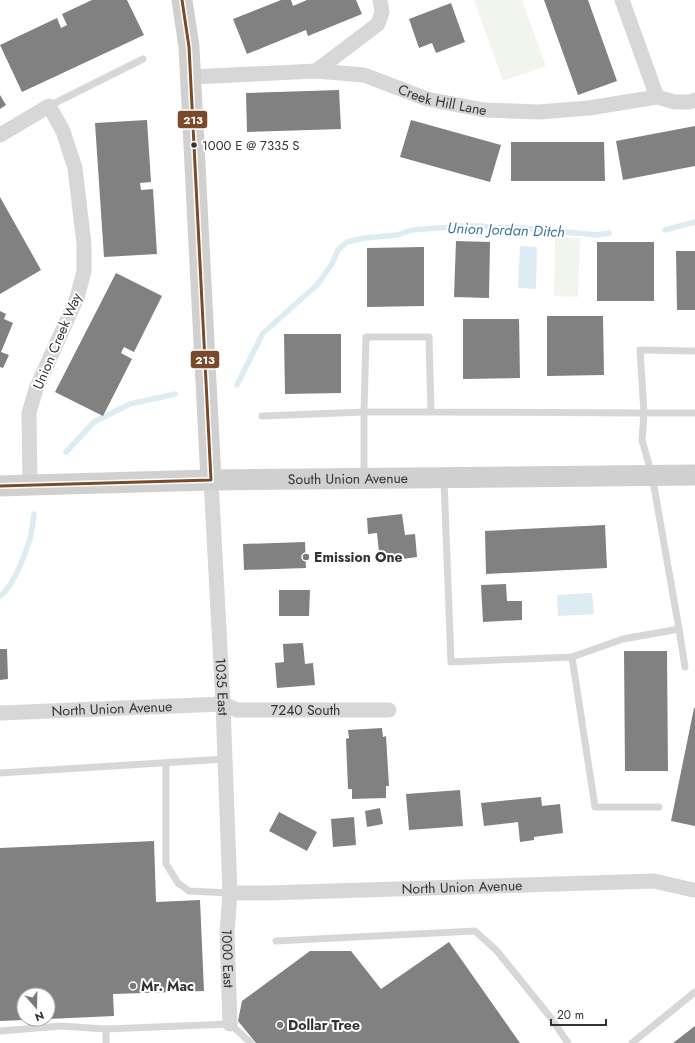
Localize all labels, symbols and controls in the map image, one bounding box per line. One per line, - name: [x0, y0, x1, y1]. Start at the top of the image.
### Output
- street label: Creek Hill Lane: [395, 79, 489, 120]
- line badge: 213: [177, 110, 208, 129]
- text: 213: [183, 112, 203, 128]
- place label: 1000 E @ 7335 S: [202, 136, 300, 155]
- marker: 1000 E @ 7335 S: [189, 140, 199, 150]
- water label: Union Jordan Ditch: [447, 217, 565, 243]
- street label: Union Creek Way: [28, 289, 87, 392]
- line badge: 213: [190, 350, 220, 369]
- text: 213: [195, 352, 215, 368]
- street label: South Union Avenue: [288, 468, 408, 489]
- place label: Emission One: [314, 547, 403, 567]
- marker: Emission One: [301, 552, 311, 562]
- street label: 1035 East: [211, 657, 233, 717]
- street label: North Union Avenue: [51, 696, 173, 721]
- street label: 7240 South: [271, 700, 340, 720]
- street label: North Union Avenue: [401, 875, 523, 899]
- street label: 1000 East: [217, 928, 239, 989]
- place label: Mr. Mac: [141, 976, 194, 996]
- marker: Mr. Mac: [128, 981, 138, 991]
- north arrow: [16, 987, 56, 1027]
- scale bar: [551, 1001, 606, 1027]
- text: 20 m: [557, 1006, 584, 1024]
- text: N: [33, 1007, 46, 1025]
- place label: Dollar Tree: [288, 1015, 360, 1035]
- marker: Dollar Tree: [275, 1020, 285, 1030]

